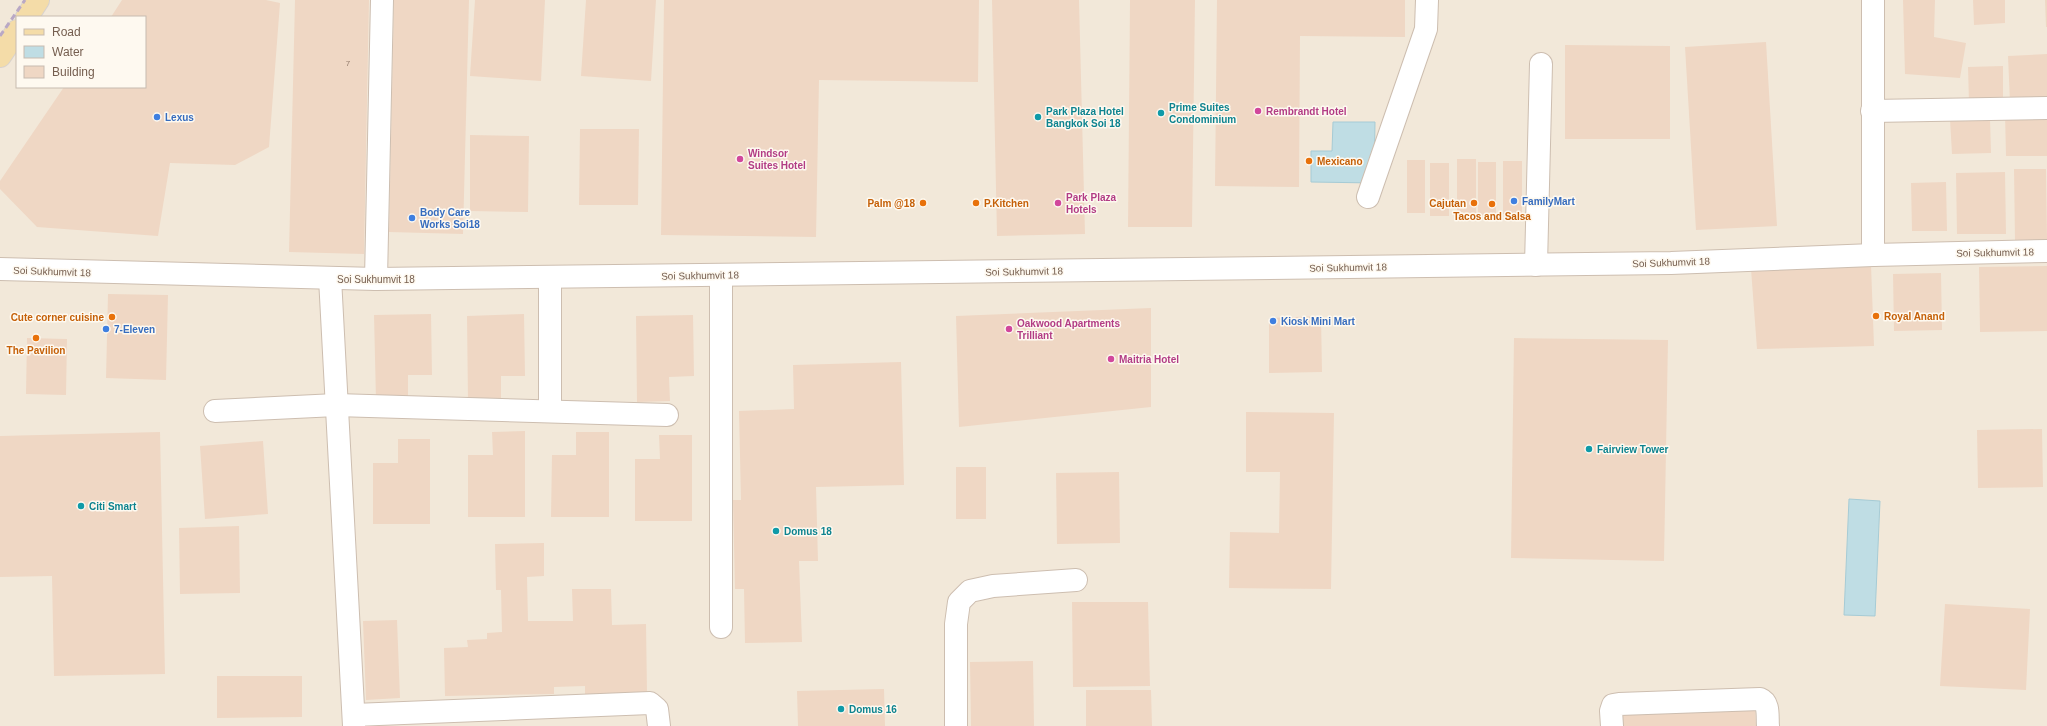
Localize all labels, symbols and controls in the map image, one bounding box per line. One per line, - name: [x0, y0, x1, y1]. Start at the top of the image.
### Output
- legend: [16, 16, 146, 88]
- text: Road: [52, 25, 81, 39]
- text: Water: [52, 45, 84, 59]
- house number: 7: [346, 59, 351, 68]
- text: Building: [52, 65, 95, 79]
- place label: Prime Suites Condominium: [1169, 102, 1236, 125]
- place label: Park Plaza Hotel Bangkok Soi 18: [1046, 106, 1124, 129]
- marker: Rembrandt Hotel: [1253, 106, 1263, 116]
- place label: Rembrandt Hotel: [1266, 106, 1347, 117]
- marker: Prime Suites Condominium: [1156, 108, 1166, 118]
- marker: Lexus: [152, 112, 162, 122]
- place label: Lexus: [165, 112, 194, 123]
- marker: Park Plaza Hotel Bangkok Soi 18: [1033, 112, 1043, 122]
- place label: Windsor Suites Hotel: [748, 148, 806, 171]
- marker: Windsor Suites Hotel: [735, 154, 745, 164]
- marker: Mexicano: [1304, 156, 1314, 166]
- place label: Mexicano: [1317, 156, 1363, 167]
- place label: Park Plaza Hotels: [1066, 192, 1116, 215]
- marker: FamilyMart: [1509, 196, 1519, 206]
- place label: FamilyMart: [1522, 196, 1575, 207]
- place label: Palm @18: [867, 198, 915, 209]
- marker: Palm @18: [918, 198, 928, 208]
- marker: P.Kitchen: [971, 198, 981, 208]
- place label: P.Kitchen: [984, 198, 1029, 209]
- marker: Park Plaza Hotels: [1053, 198, 1063, 208]
- place label: Cajutan: [1429, 198, 1466, 209]
- marker: Cajutan: [1469, 198, 1479, 208]
- marker: Tacos and Salsa: [1487, 199, 1497, 209]
- place label: Body Care Works Soi18: [420, 207, 480, 230]
- place label: Tacos and Salsa: [1453, 211, 1531, 222]
- marker: Body Care Works Soi18: [407, 213, 417, 223]
- street label: Soi Sukhumvit 18: [1956, 246, 2034, 259]
- street label: Soi Sukhumvit 18: [1632, 256, 1711, 269]
- street label: Soi Sukhumvit 18: [1309, 261, 1387, 274]
- street label: Soi Sukhumvit 18: [13, 265, 91, 278]
- street label: Soi Sukhumvit 18: [985, 265, 1063, 278]
- street label: Soi Sukhumvit 18: [661, 269, 739, 282]
- street label: Soi Sukhumvit 18: [337, 274, 415, 285]
- marker: Royal Anand: [1871, 311, 1881, 321]
- place label: Royal Anand: [1884, 311, 1945, 322]
- place label: Cute corner cuisine: [11, 312, 104, 323]
- marker: Cute corner cuisine: [107, 312, 117, 322]
- marker: Kiosk Mini Mart: [1268, 316, 1278, 326]
- place label: Kiosk Mini Mart: [1281, 316, 1356, 327]
- place label: Oakwood Apartments Trilliant: [1017, 318, 1120, 341]
- marker: 7-Eleven: [101, 324, 111, 334]
- place label: 7-Eleven: [114, 324, 155, 335]
- marker: Oakwood Apartments Trilliant: [1004, 324, 1014, 334]
- marker: The Pavilion: [31, 333, 41, 343]
- place label: The Pavilion: [7, 345, 65, 356]
- marker: Maitria Hotel: [1106, 354, 1116, 364]
- place label: Maitria Hotel: [1119, 354, 1179, 365]
- marker: Fairview Tower: [1584, 444, 1594, 454]
- place label: Fairview Tower: [1597, 444, 1669, 455]
- marker: Citi Smart: [76, 501, 86, 511]
- place label: Citi Smart: [89, 501, 137, 512]
- marker: Domus 18: [771, 526, 781, 536]
- place label: Domus 18: [784, 526, 832, 537]
- marker: Domus 16: [836, 704, 846, 714]
- place label: Domus 16: [849, 704, 897, 715]

